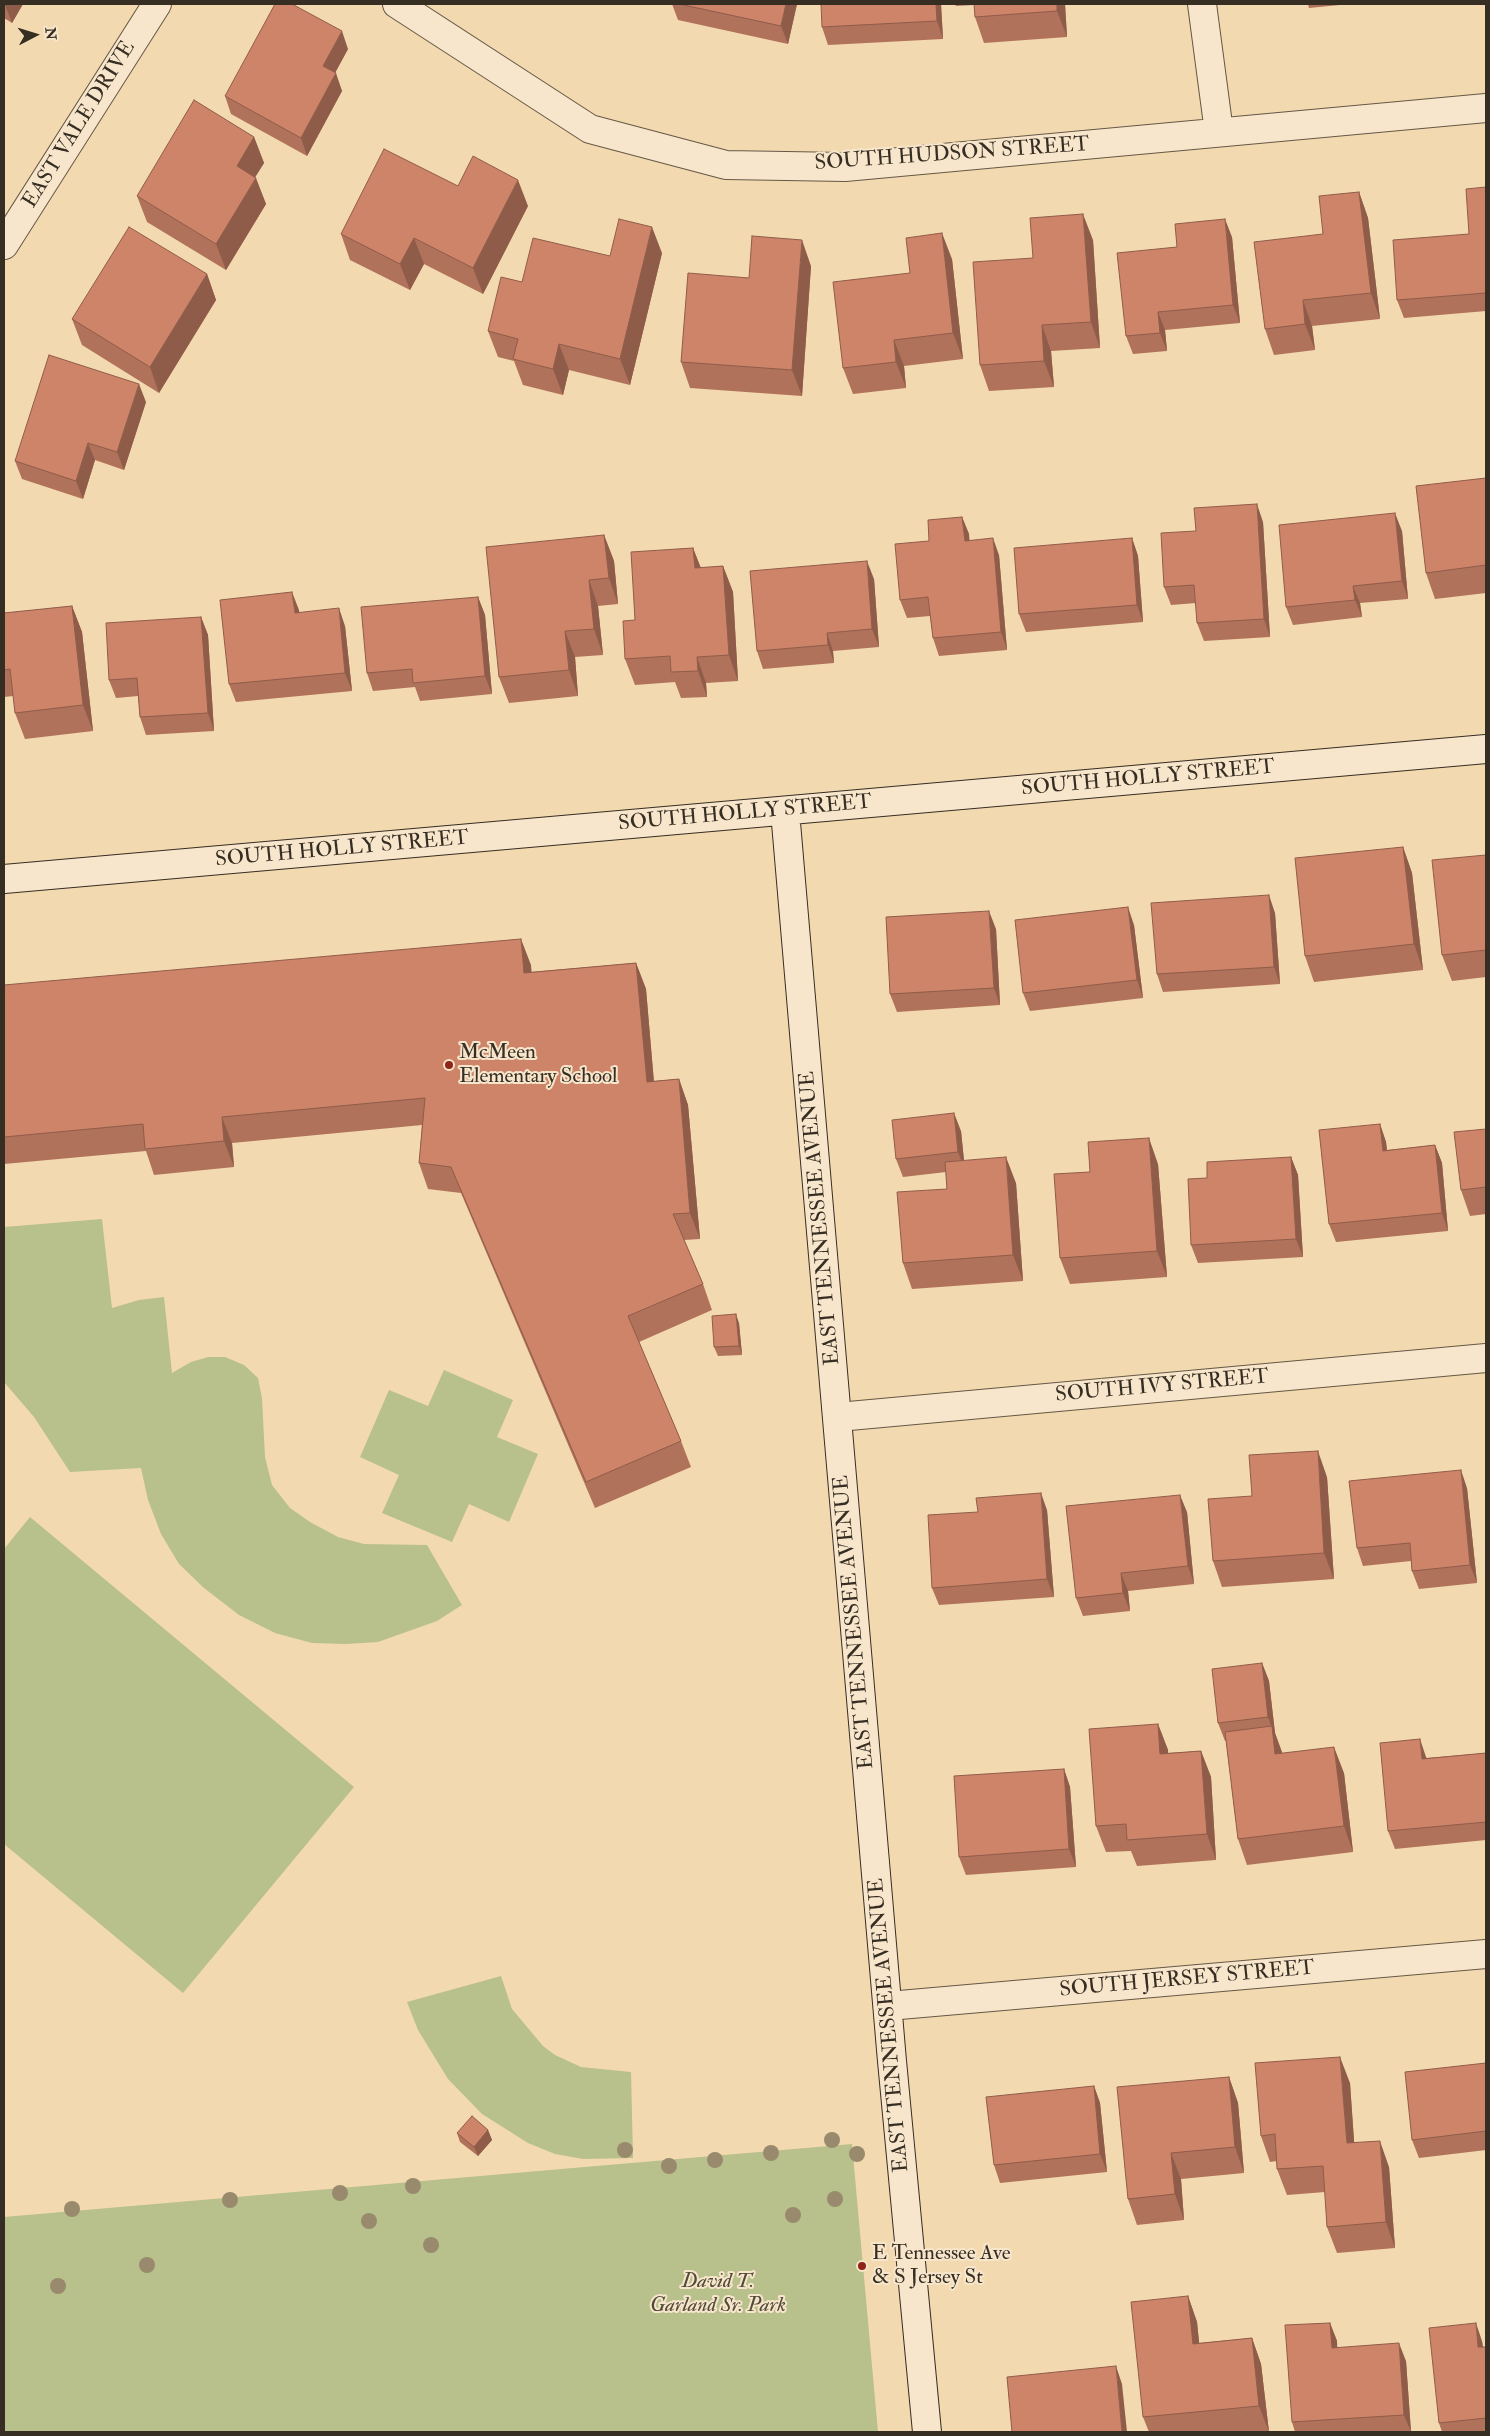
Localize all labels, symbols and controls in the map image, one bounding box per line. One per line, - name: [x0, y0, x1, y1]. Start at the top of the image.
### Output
- north arrow: [10, 10, 60, 60]
- text: N: [41, 27, 59, 41]
- street label: EAST VALE DRIVE: [18, 37, 142, 213]
- street label: SOUTH HUDSON STREET: [814, 133, 1090, 177]
- street label: SOUTH HOLLY STREET: [1020, 755, 1276, 803]
- street label: SOUTH HOLLY STREET: [617, 790, 873, 838]
- street label: SOUTH HOLLY STREET: [214, 826, 470, 874]
- place label: McMeen Elementary School: [459, 1040, 617, 1090]
- marker: McMeen Elementary School: [443, 1059, 455, 1071]
- street label: EAST TENNESSEE AVENUE: [796, 1070, 846, 1366]
- street label: SOUTH IVY STREET: [1054, 1365, 1270, 1409]
- street label: EAST TENNESSEE AVENUE: [830, 1474, 880, 1770]
- street label: EAST TENNESSEE AVENUE: [865, 1877, 915, 2173]
- street label: SOUTH JERSEY STREET: [1058, 1956, 1316, 2004]
- place label: E Tennessee Ave & S Jersey St: [872, 2241, 1011, 2291]
- marker: E Tennessee Ave & S Jersey St: [856, 2260, 868, 2272]
- park label: David T. Garland Sr. Park: [650, 2269, 786, 2319]

